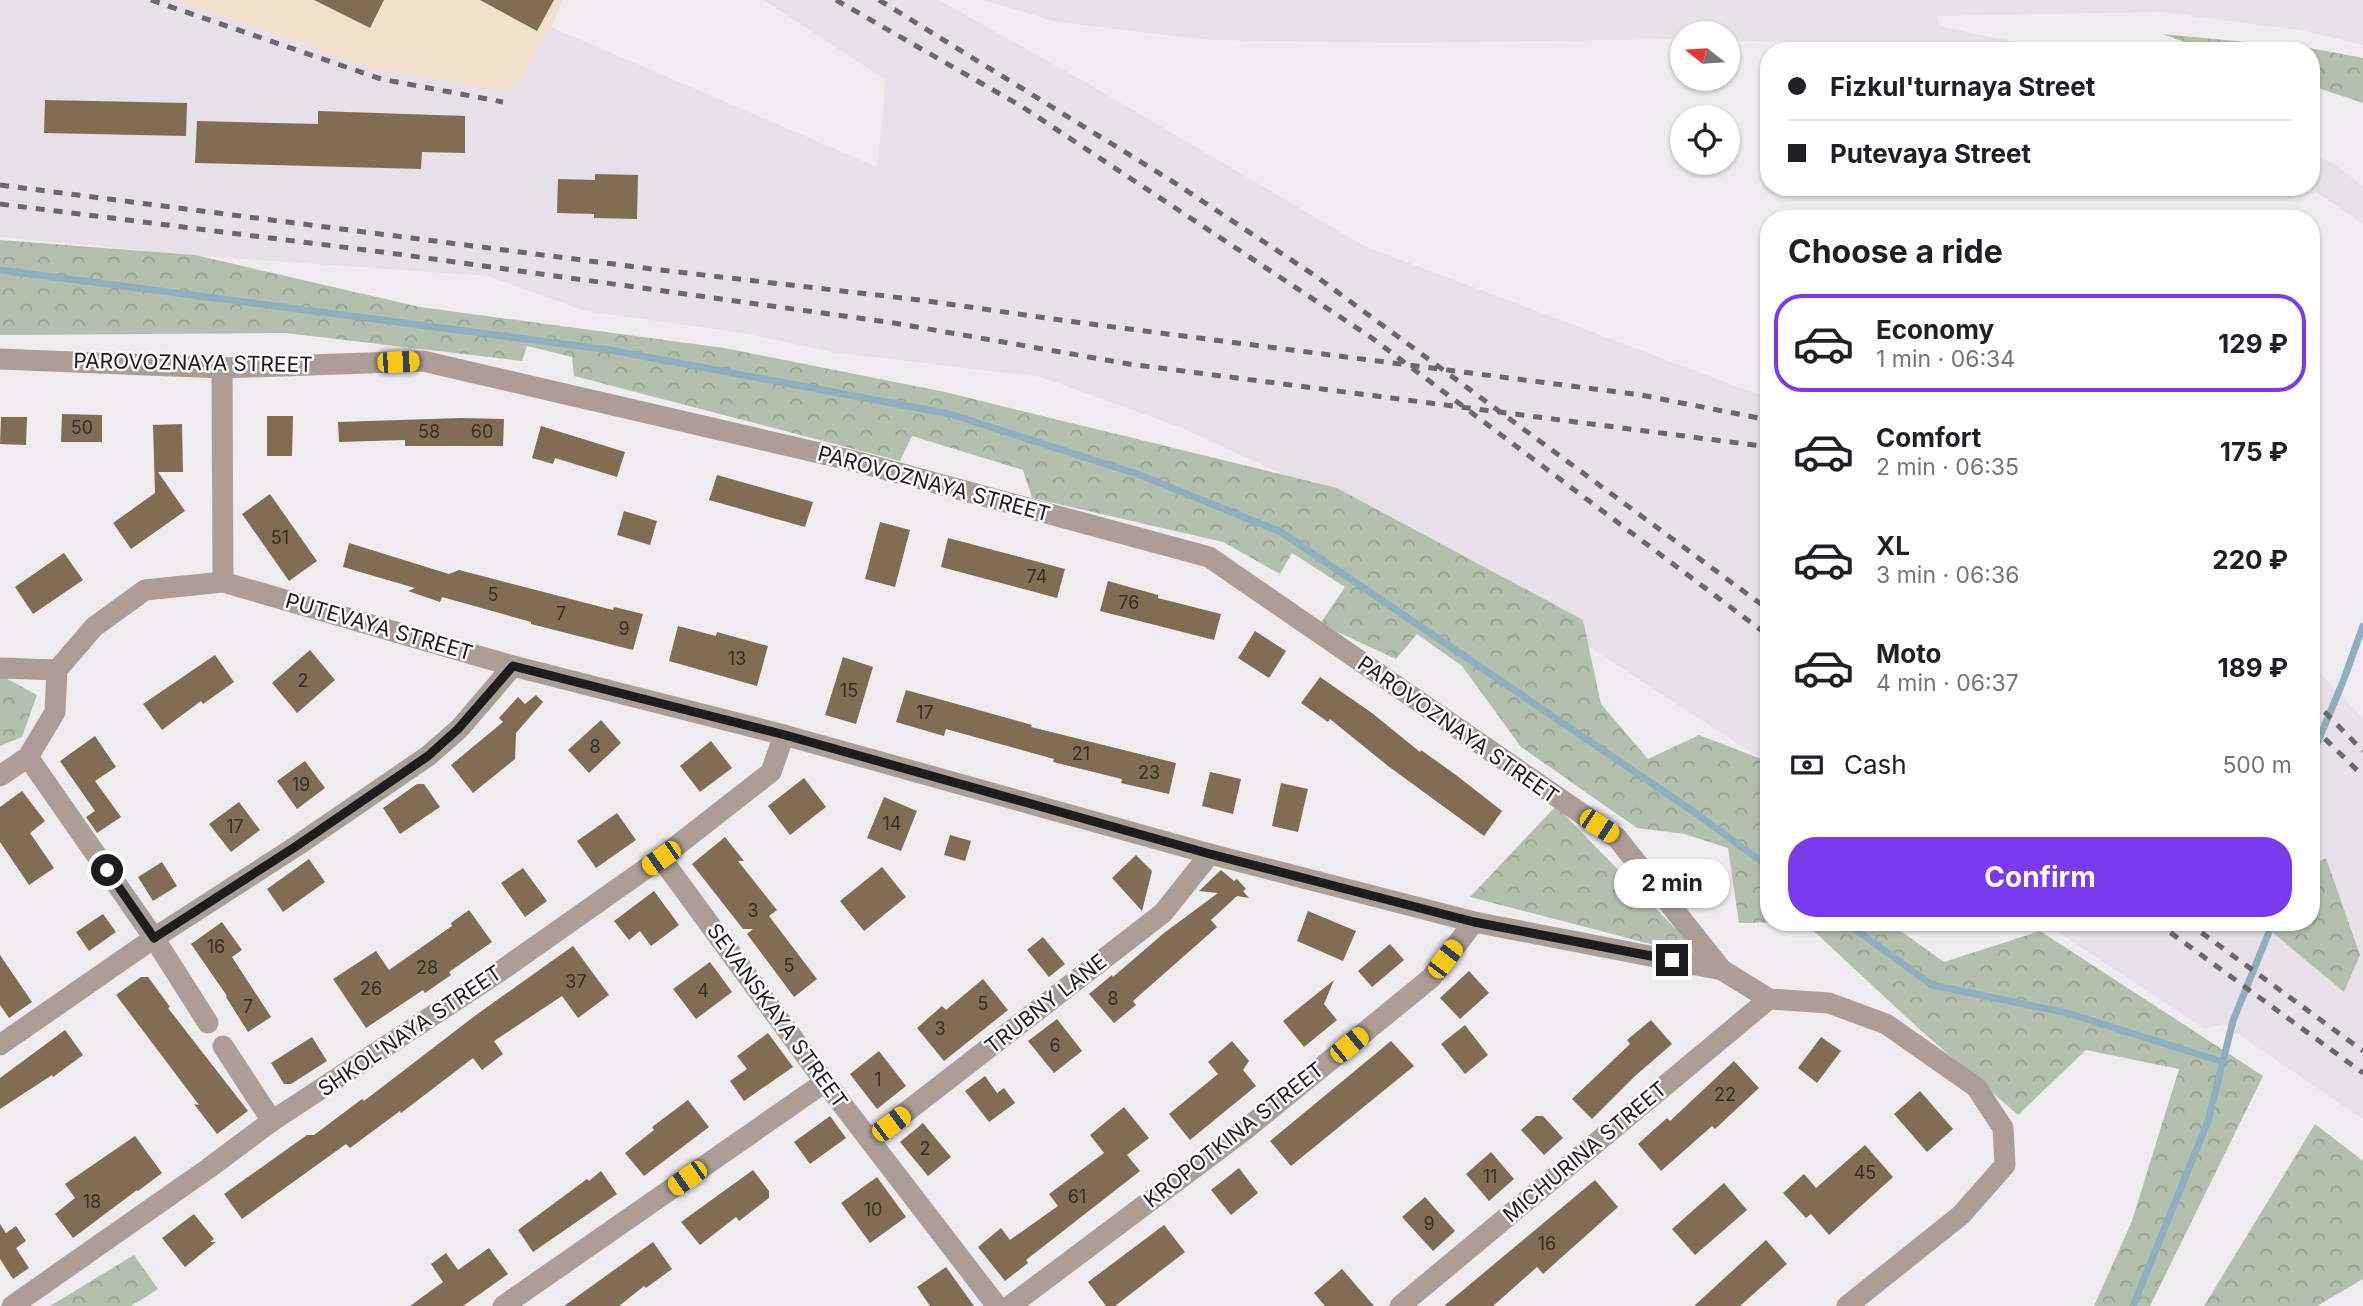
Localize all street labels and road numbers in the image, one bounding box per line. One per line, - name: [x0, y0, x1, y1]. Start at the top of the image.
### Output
- street label: PAROVOZNAYA STREET: [73, 348, 313, 377]
- street label: PAROVOZNAYA STREET: [815, 440, 1053, 527]
- street label: PUTEVAYA STREET: [283, 588, 476, 665]
- street label: PAROVOZNAYA STREET: [1353, 651, 1564, 809]
- street label: SEVANSKAYA STREET: [702, 918, 853, 1113]
- street label: TRUBNY LANE: [980, 948, 1111, 1059]
- street label: SHKOL'NAYA STREET: [313, 960, 506, 1101]
- street label: KROPOTKINA STREET: [1139, 1057, 1329, 1213]
- street label: MICHURINA STREET: [1498, 1076, 1672, 1227]

